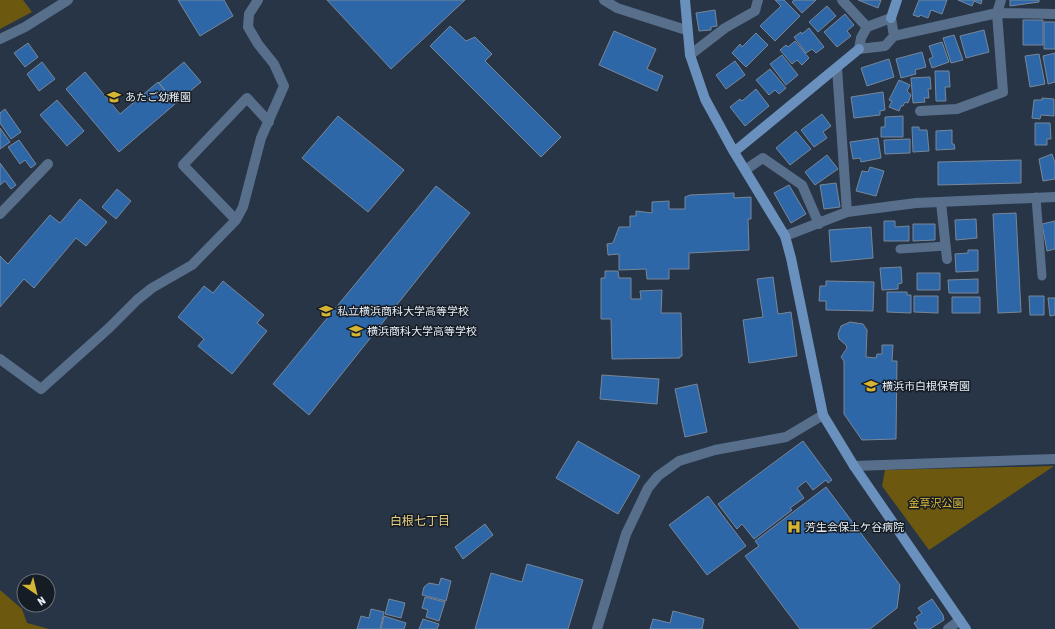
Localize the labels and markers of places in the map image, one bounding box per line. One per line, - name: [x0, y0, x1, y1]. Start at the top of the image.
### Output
- school or university icon: あたご幼稚園: [106, 89, 122, 105]
- place label: あたご幼稚園: [125, 91, 191, 103]
- school or university icon: 私立横浜商科大学高等学校: [318, 303, 334, 319]
- place label: 私立横浜商科大学高等学校: [337, 305, 469, 317]
- school or university icon: 横浜商科大学高等学校: [348, 323, 364, 339]
- place label: 横浜商科大学高等学校: [367, 325, 477, 337]
- school or university icon: 横浜市白根保育園: [863, 378, 879, 394]
- place label: 横浜市白根保育園: [882, 380, 970, 392]
- hospital icon: 芳生会保土ケ谷病院: [786, 519, 802, 535]
- place label: 芳生会保土ケ谷病院: [805, 521, 904, 533]

